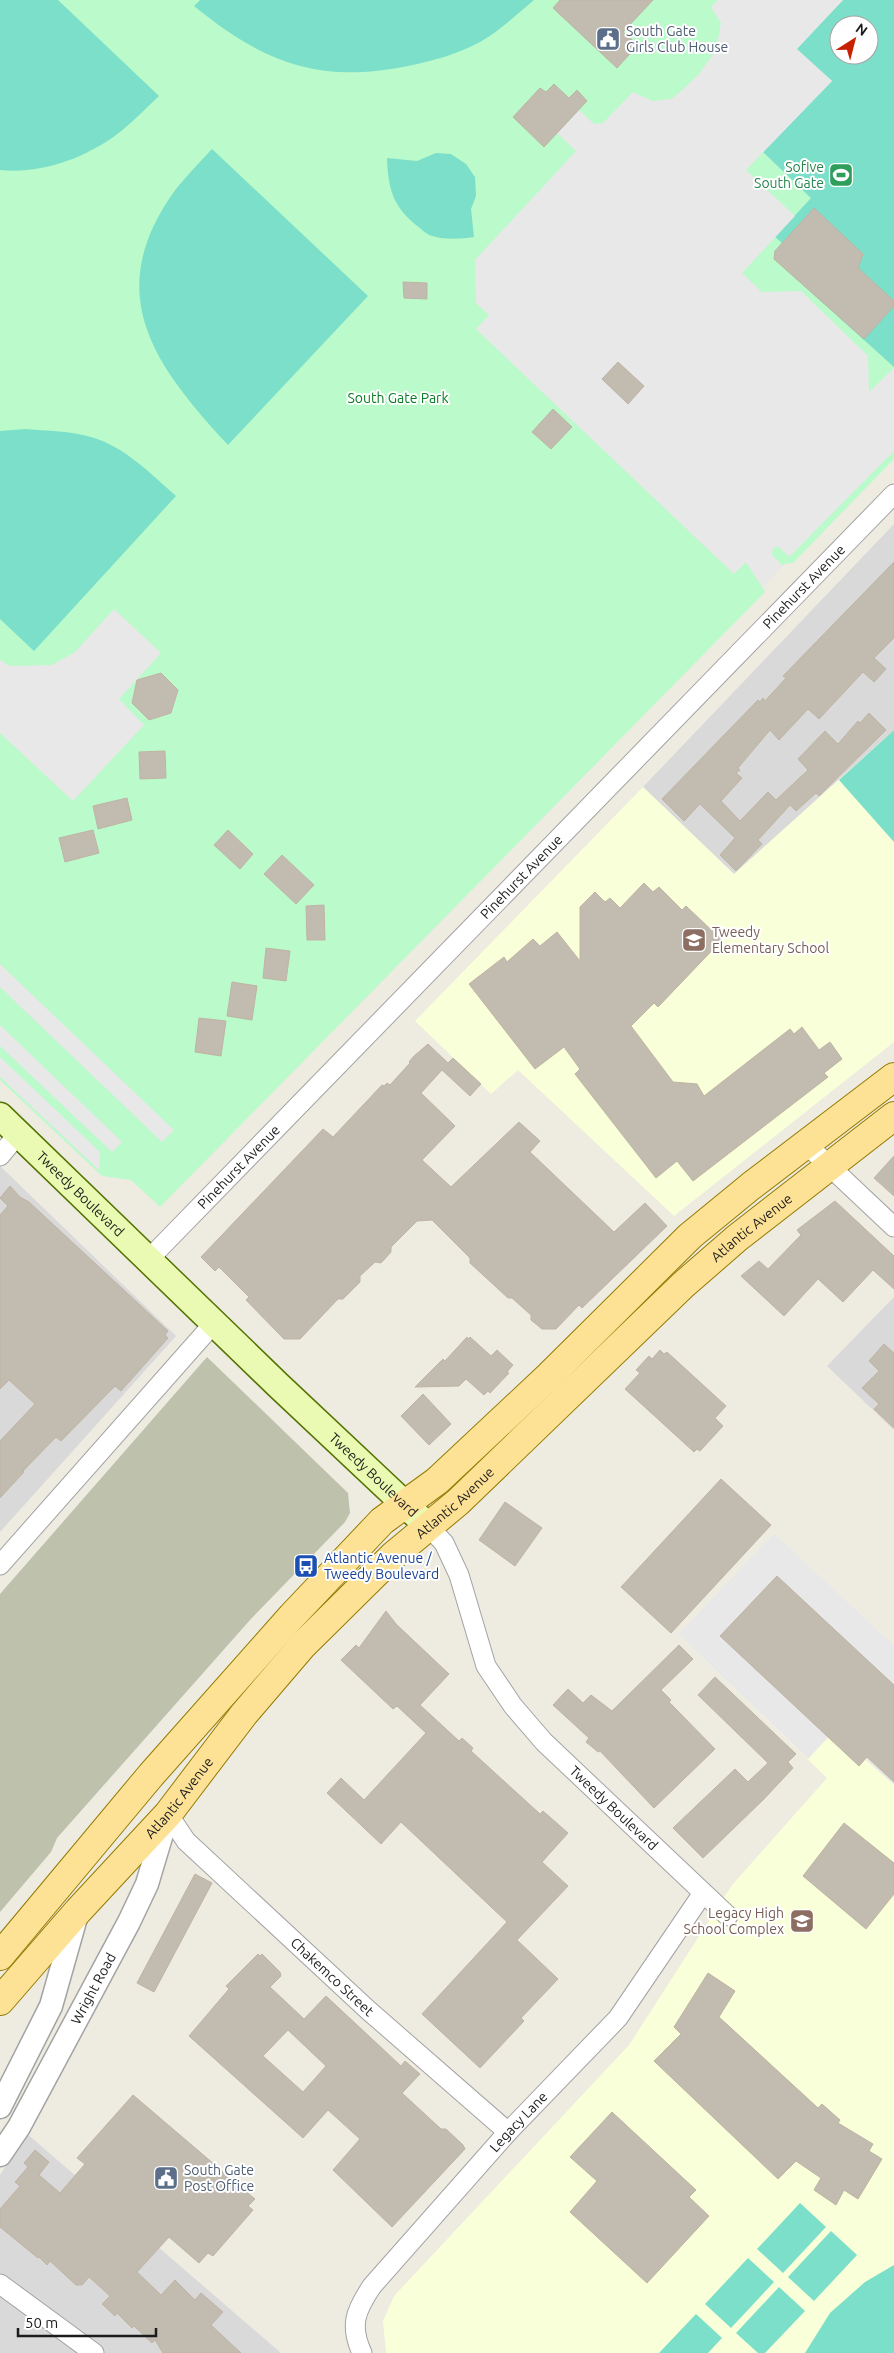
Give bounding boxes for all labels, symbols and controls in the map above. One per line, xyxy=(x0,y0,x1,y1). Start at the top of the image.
north arrow xyxy=(829,15,879,65)
text: N xyxy=(853,20,871,39)
place label: South Gate Girls Club House xyxy=(626,23,728,55)
public building icon: South Gate Girls Club House xyxy=(595,26,621,52)
place label: Sofive South Gate xyxy=(754,159,824,191)
sports icon: Sofive South Gate xyxy=(828,162,854,188)
park label: South Gate Park xyxy=(348,390,448,406)
street label: Pinehurst Avenue xyxy=(759,541,848,632)
street label: Pinehurst Avenue xyxy=(477,831,566,922)
place label: Tweedy Elementary School xyxy=(712,924,830,956)
school or university icon: Tweedy Elementary School xyxy=(681,927,707,953)
street label: Pinehurst Avenue xyxy=(194,1122,283,1212)
street label: Tweedy Boulevard xyxy=(33,1148,127,1240)
street label: Atlantic Avenue xyxy=(708,1190,795,1265)
street label: Tweedy Boulevard xyxy=(326,1430,421,1520)
street label: Atlantic Avenue xyxy=(412,1464,497,1542)
place label: Atlantic Avenue / Tweedy Boulevard xyxy=(324,1550,439,1582)
bus stop icon: Atlantic Avenue / Tweedy Boulevard xyxy=(293,1553,319,1579)
street label: Atlantic Avenue xyxy=(142,1754,216,1842)
street label: Tweedy Boulevard xyxy=(566,1763,661,1853)
place label: Legacy High School Complex xyxy=(683,1905,784,1937)
school or university icon: Legacy High School Complex xyxy=(789,1908,815,1934)
street label: Chakemco Street xyxy=(287,1934,377,2020)
street label: Wright Road xyxy=(68,1950,119,2027)
street label: Legacy Lane xyxy=(486,2088,551,2155)
place label: South Gate Post Office xyxy=(184,2162,254,2194)
public building icon: South Gate Post Office xyxy=(153,2165,179,2191)
scale bar xyxy=(18,2306,155,2338)
text: 50 m xyxy=(25,2314,58,2331)

